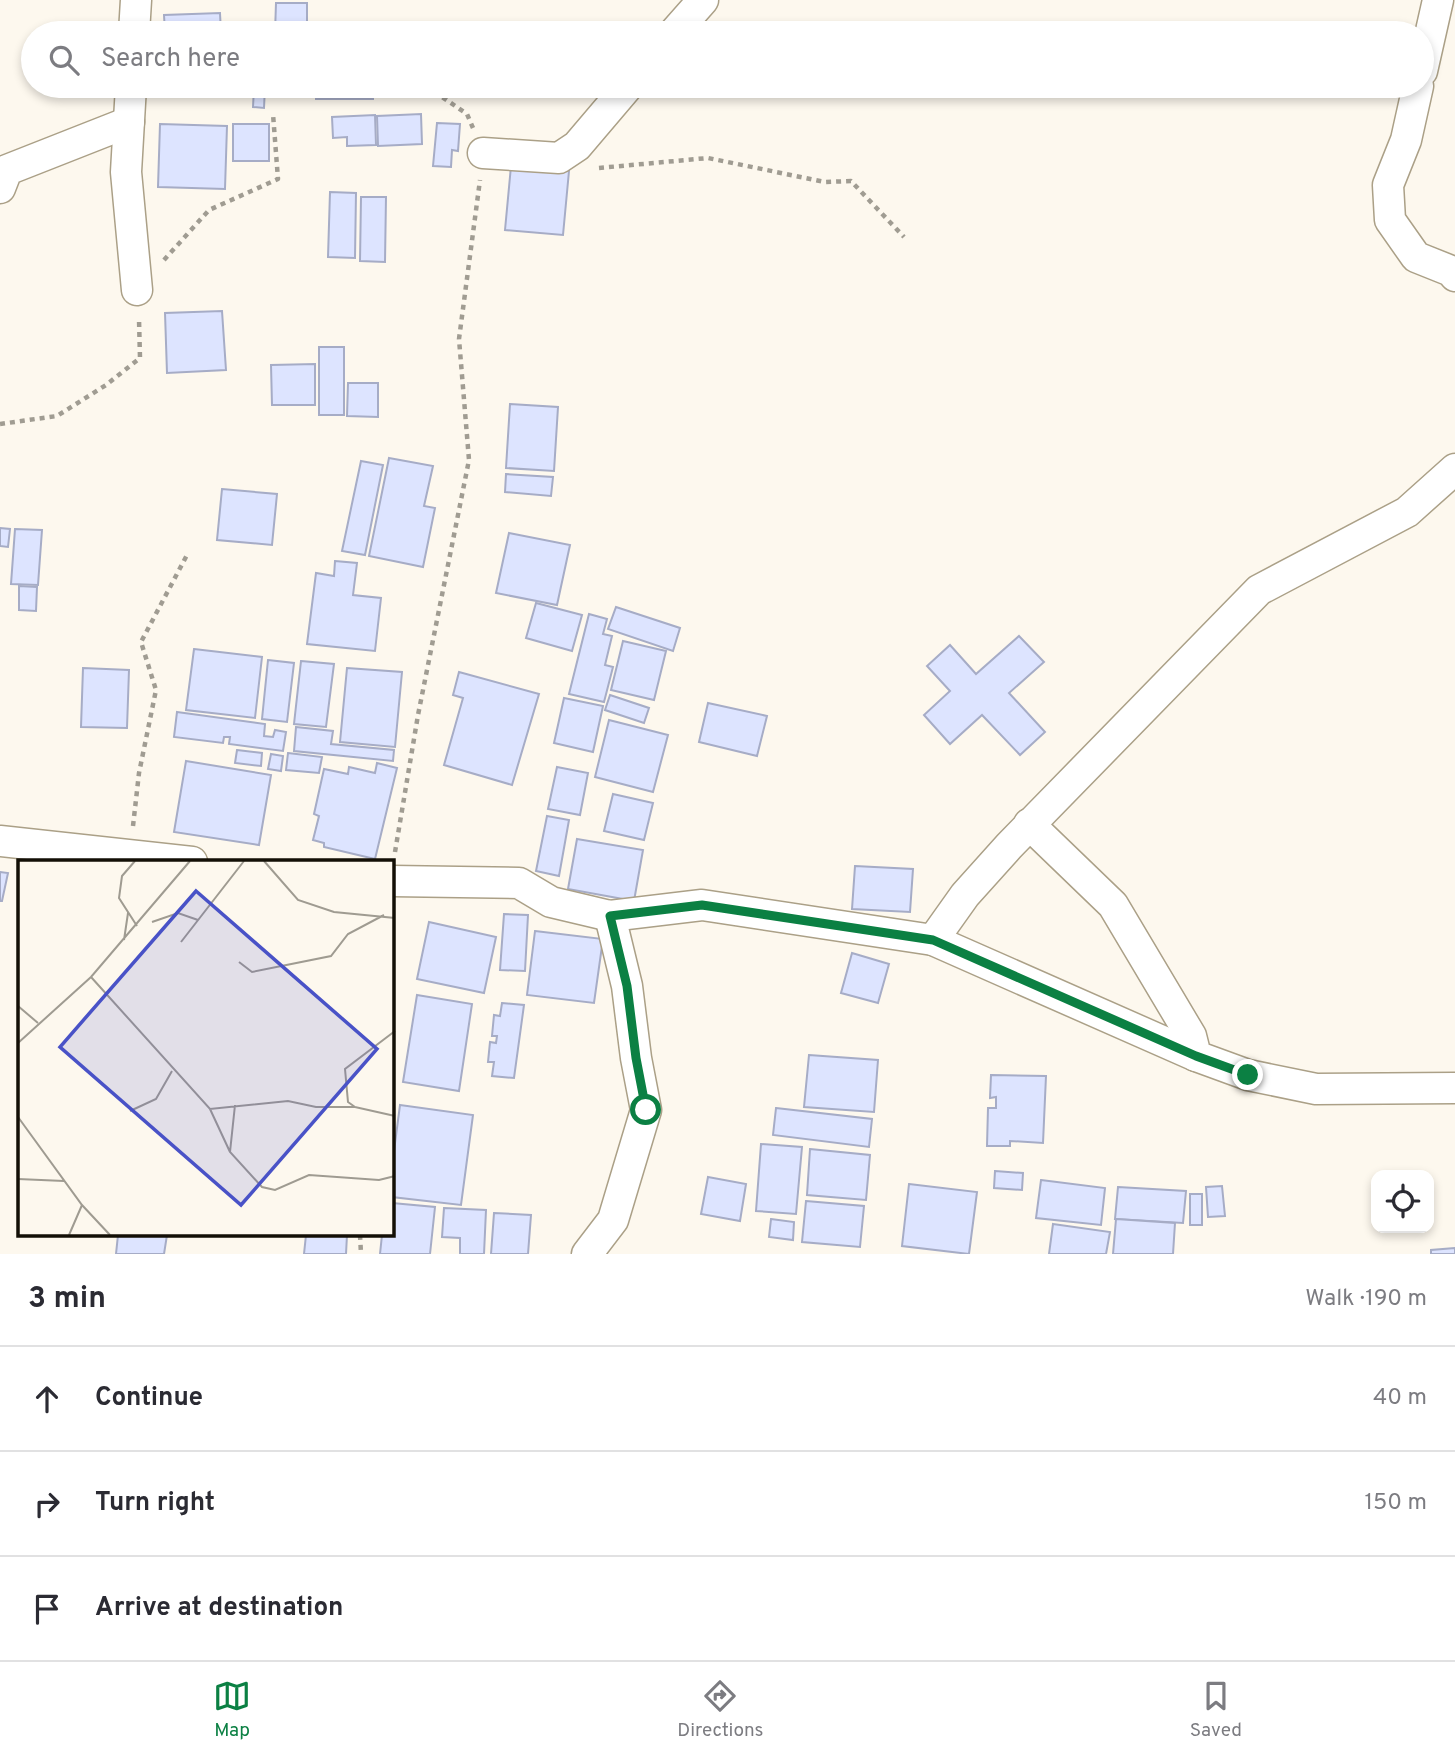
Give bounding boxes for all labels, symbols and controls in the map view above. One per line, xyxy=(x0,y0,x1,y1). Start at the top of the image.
search box xyxy=(21,21,1434,98)
icon: search xyxy=(45,41,83,79)
text: Search here xyxy=(101,43,240,76)
inset map xyxy=(18,860,394,1236)
route end xyxy=(1232,1059,1263,1090)
route start xyxy=(630,1094,661,1125)
map controls xyxy=(1371,1170,1434,1233)
button: locate xyxy=(1371,1170,1434,1233)
text: 3 min xyxy=(28,1281,106,1318)
text: Walk · 190 m xyxy=(1305,1285,1427,1314)
icon: ahead xyxy=(28,1380,66,1418)
text: Continue xyxy=(95,1382,203,1415)
text: 40 m xyxy=(1373,1384,1427,1413)
icon: right xyxy=(28,1485,66,1523)
text: Turn right xyxy=(95,1487,215,1520)
text: 150 m xyxy=(1365,1489,1427,1518)
icon: arrive xyxy=(28,1590,66,1628)
text: Arrive at destination xyxy=(95,1592,343,1625)
tab: Map xyxy=(213,1677,251,1743)
tab: Directions xyxy=(677,1677,764,1743)
tab: Saved xyxy=(1190,1677,1242,1743)

